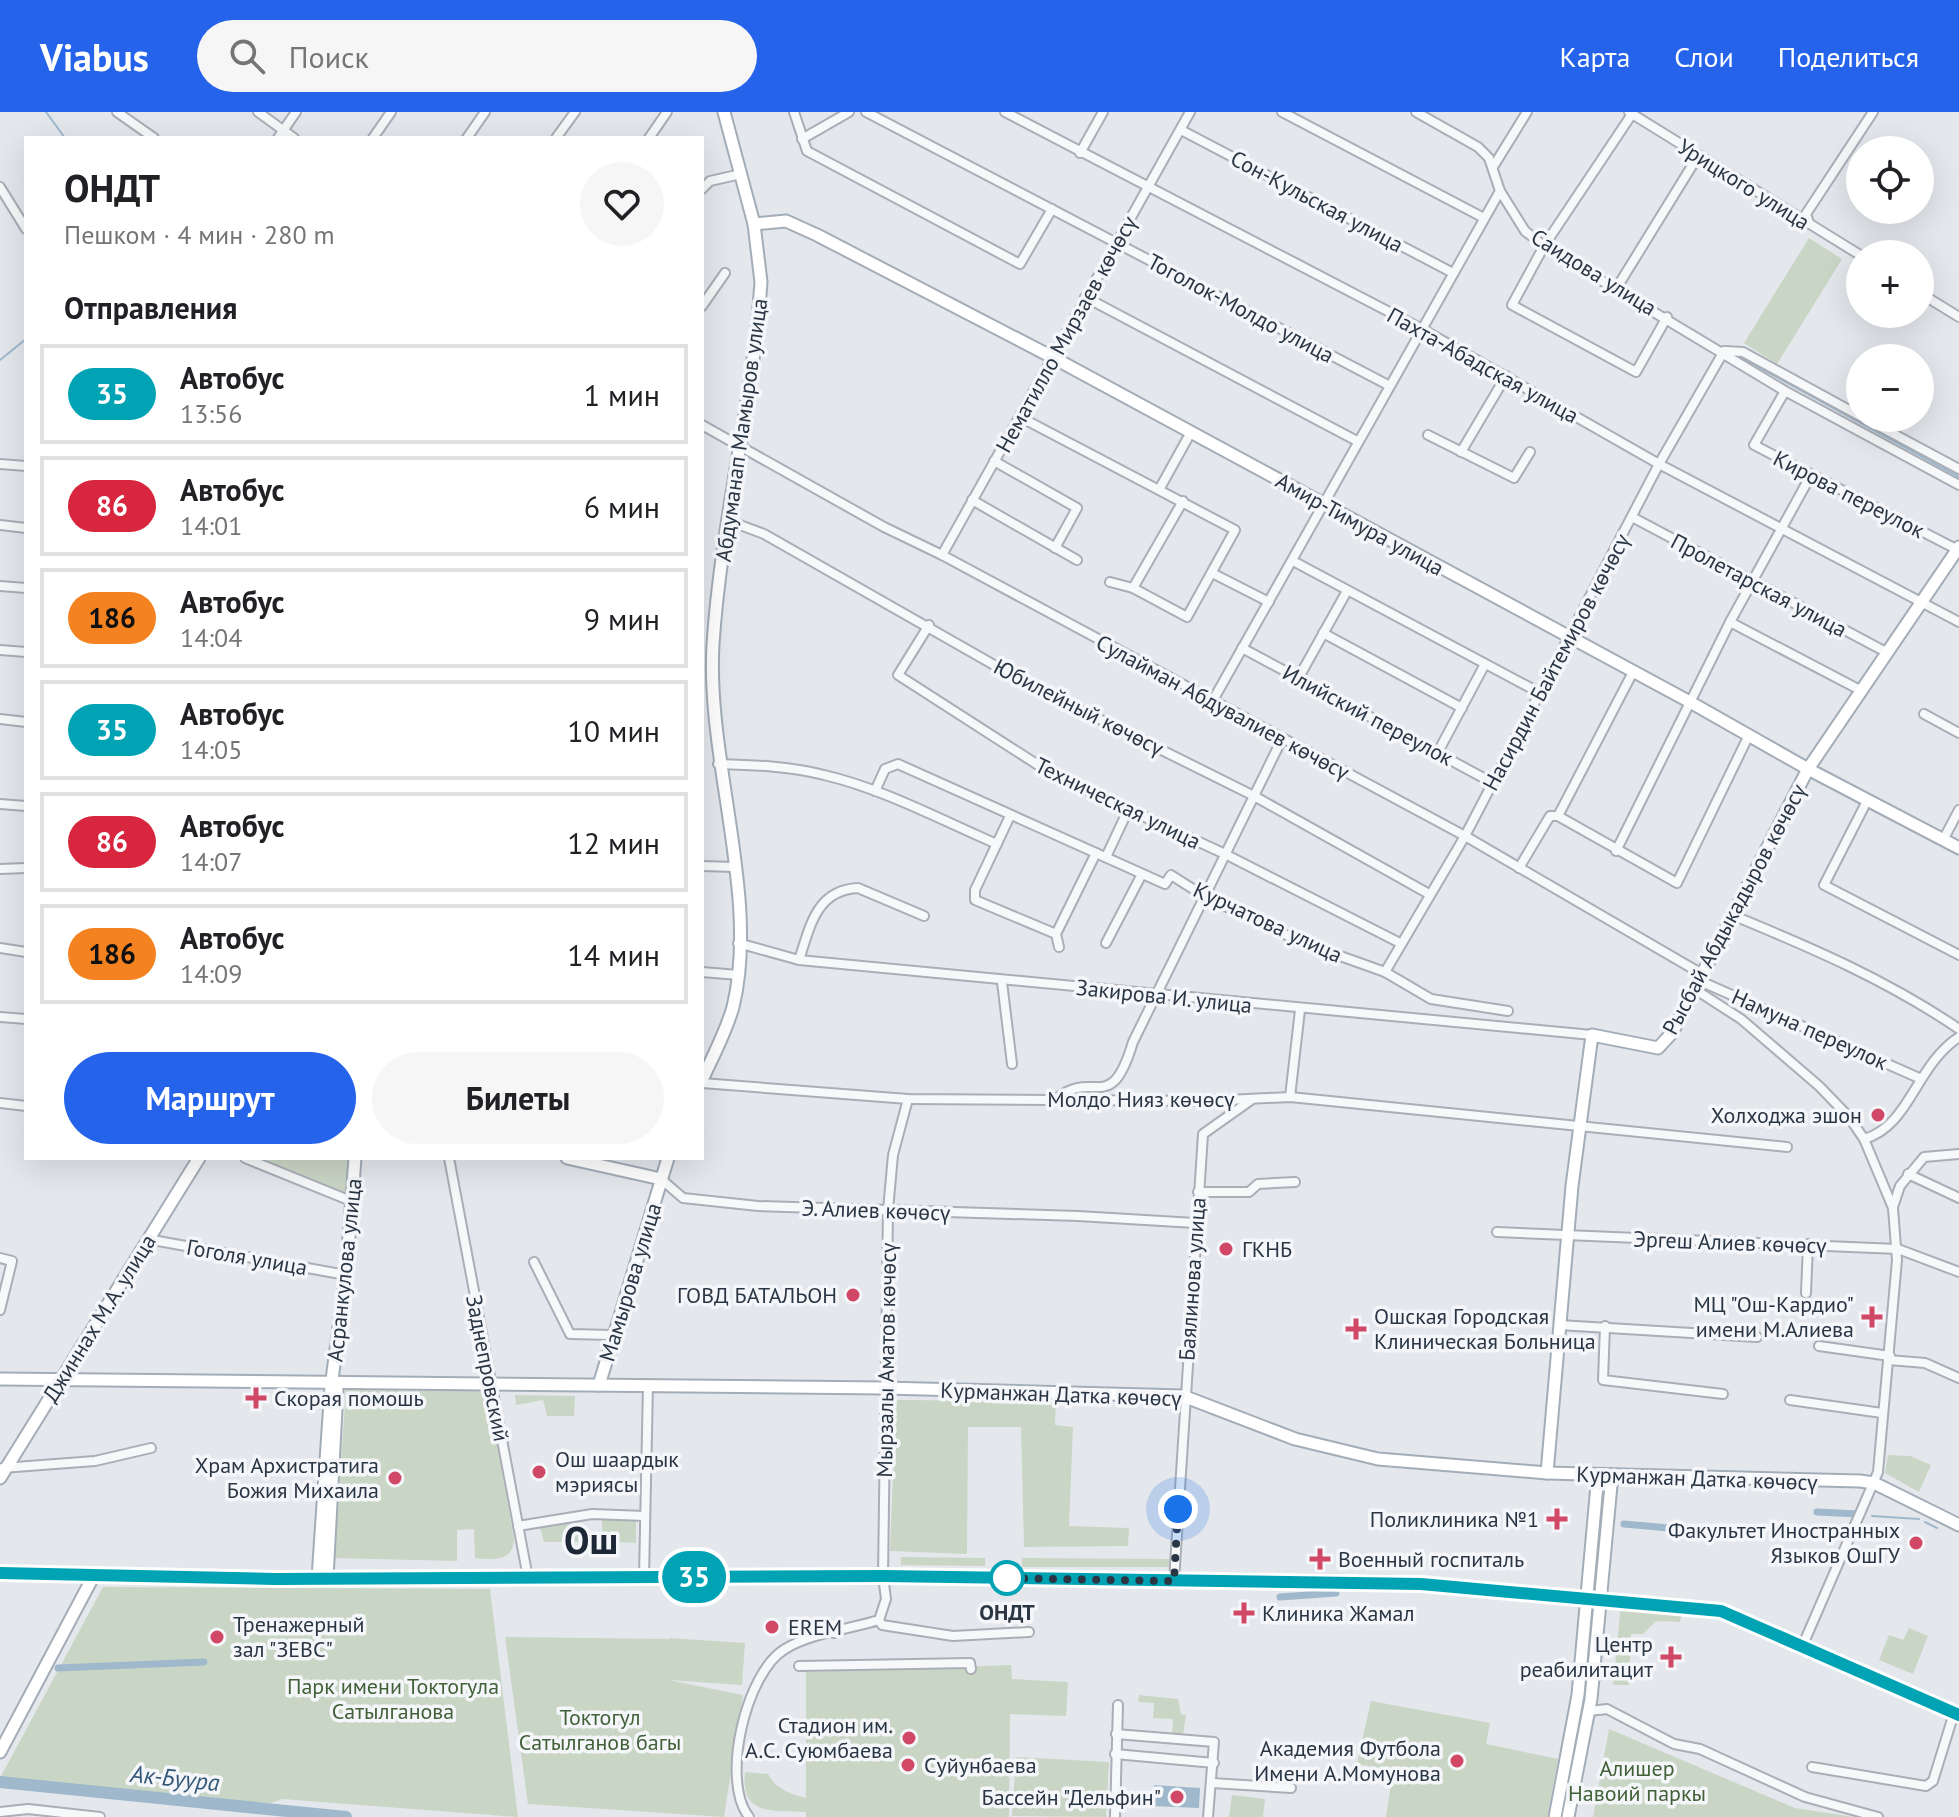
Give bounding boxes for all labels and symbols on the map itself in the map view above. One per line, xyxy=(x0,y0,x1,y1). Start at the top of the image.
street label: Урицкого улица xyxy=(1673,132,1815,236)
street label: Сон-Кульская улица xyxy=(1226,144,1408,258)
street label: Нематилло Мирзаев көчөсү xyxy=(989,210,1143,457)
street label: Саидова улица xyxy=(1526,222,1662,322)
street label: Тоголок-Молдо улица xyxy=(1143,247,1339,369)
street label: Абдуманап Мамыров улица xyxy=(709,296,773,564)
street label: Пахта-Абадская улица xyxy=(1382,301,1584,429)
street label: Кирова переулок xyxy=(1769,444,1930,544)
street label: Амир-Тимура улица xyxy=(1271,466,1449,582)
street label: Пролетарская улица xyxy=(1666,527,1852,643)
street label: Насирдин Байтемиров көчөсү xyxy=(1476,528,1636,795)
street label: Сулайман Абдувалиев көчөсү xyxy=(1091,628,1355,786)
street label: Юбилейный көчөсү xyxy=(989,652,1169,762)
street label: Илийский переулок xyxy=(1278,658,1459,772)
street label: Техническая улица xyxy=(1031,751,1205,855)
street label: Рысбай Абдыкадыров көчөсү xyxy=(1656,778,1812,1039)
street label: Курчатова улица xyxy=(1189,875,1347,969)
street label: Закирова И. улица xyxy=(1075,973,1253,1019)
street label: Намуна переулок xyxy=(1728,982,1893,1076)
street label: Молдо Нияз көчөсү xyxy=(1047,1085,1235,1113)
place label: Холходжа эшон xyxy=(1711,1101,1862,1129)
marker: Холходжа эшон xyxy=(1869,1106,1887,1124)
street label: Асранкулова улица xyxy=(320,1177,368,1363)
street label: Э. Алиев көчөсү xyxy=(801,1193,951,1227)
street label: Баялинова улица xyxy=(1172,1196,1212,1362)
street label: Мамырова улица xyxy=(593,1199,667,1365)
street label: Эргеш Алиев көчөсү xyxy=(1633,1225,1828,1259)
street label: Джиннах М.А. улица xyxy=(36,1229,162,1407)
street label: Гоголя улица xyxy=(185,1233,309,1281)
place label: ГКНБ xyxy=(1242,1235,1292,1263)
marker: ГКНБ xyxy=(1217,1240,1235,1258)
street label: Мырзалы Аматов көчөсү xyxy=(870,1242,902,1478)
place label: ГОВД БАТАЛЬОН xyxy=(677,1281,837,1309)
marker: ГОВД БАТАЛЬОН xyxy=(844,1286,862,1304)
place label: МЦ "Ош-Кардио" имени М.Алиева xyxy=(1693,1290,1854,1343)
street label: Заднепровский xyxy=(460,1292,516,1444)
place label: Ошская Городская Клиническая Больница xyxy=(1374,1302,1596,1355)
marker: МЦ "Ош-Кардио" имени М.Алиева xyxy=(1861,1306,1883,1328)
marker: Ошская Городская Клиническая Больница xyxy=(1345,1318,1367,1340)
street label: Курманжан Датка көчөсү xyxy=(940,1376,1183,1412)
place label: Скорая помошь xyxy=(274,1384,424,1412)
marker: Скорая помошь xyxy=(245,1387,267,1409)
place label: Ош шаардык мэриясы xyxy=(555,1445,679,1498)
place label: Храм Архистратига Божия Михаила xyxy=(195,1451,379,1504)
street label: Курманжан Датка көчөсү xyxy=(1576,1460,1819,1496)
marker: Ош шаардык мэриясы xyxy=(530,1463,548,1481)
marker: Храм Архистратига Божия Михаила xyxy=(386,1469,404,1487)
your location xyxy=(1158,1489,1198,1529)
place label: Поликлиника №1 xyxy=(1370,1505,1539,1533)
marker: Поликлиника №1 xyxy=(1546,1508,1568,1530)
district label: Ош xyxy=(564,1515,618,1564)
place label: Факультет Иностранных Языков ОшГУ xyxy=(1668,1516,1901,1569)
marker: Факультет Иностранных Языков ОшГУ xyxy=(1907,1534,1925,1552)
place label: Военный госпиталь xyxy=(1338,1545,1524,1573)
marker: Военный госпиталь xyxy=(1309,1548,1331,1570)
line badge: 35 xyxy=(658,1551,730,1603)
marker: ОНДТ xyxy=(990,1561,1024,1595)
place label: ОНДТ xyxy=(979,1598,1035,1626)
place label: Клиника Жамал xyxy=(1262,1599,1415,1627)
marker: Клиника Жамал xyxy=(1233,1602,1255,1624)
place label: Тренажерный зал "ЗЕВС" xyxy=(233,1610,365,1663)
place label: EREM xyxy=(788,1613,842,1641)
marker: EREM xyxy=(763,1618,781,1636)
marker: Тренажерный зал "ЗЕВС" xyxy=(208,1628,226,1646)
place label: Центр реабилитацит xyxy=(1520,1630,1653,1683)
marker: Центр реабилитацит xyxy=(1660,1646,1682,1668)
park label: Парк имени Токтогула Сатылганова xyxy=(287,1672,499,1725)
park label: Токтогул Сатылганов багы xyxy=(519,1703,681,1756)
place label: Стадион им. А.С. Суюмбаева xyxy=(745,1711,893,1764)
marker: Стадион им. А.С. Суюмбаева xyxy=(900,1729,918,1747)
place label: Академия Футбола Имени А.Момунова xyxy=(1254,1734,1441,1787)
place label: Суйунбаева xyxy=(924,1751,1037,1779)
marker: Академия Футбола Имени А.Момунова xyxy=(1448,1752,1466,1770)
park label: Алишер Навоий паркы xyxy=(1568,1754,1706,1807)
marker: Суйунбаева xyxy=(899,1756,917,1774)
water label: Ак-Буура xyxy=(128,1758,221,1798)
place label: Бассейн "Дельфин" xyxy=(982,1783,1161,1811)
marker: Бассейн "Дельфин" xyxy=(1168,1788,1186,1806)

